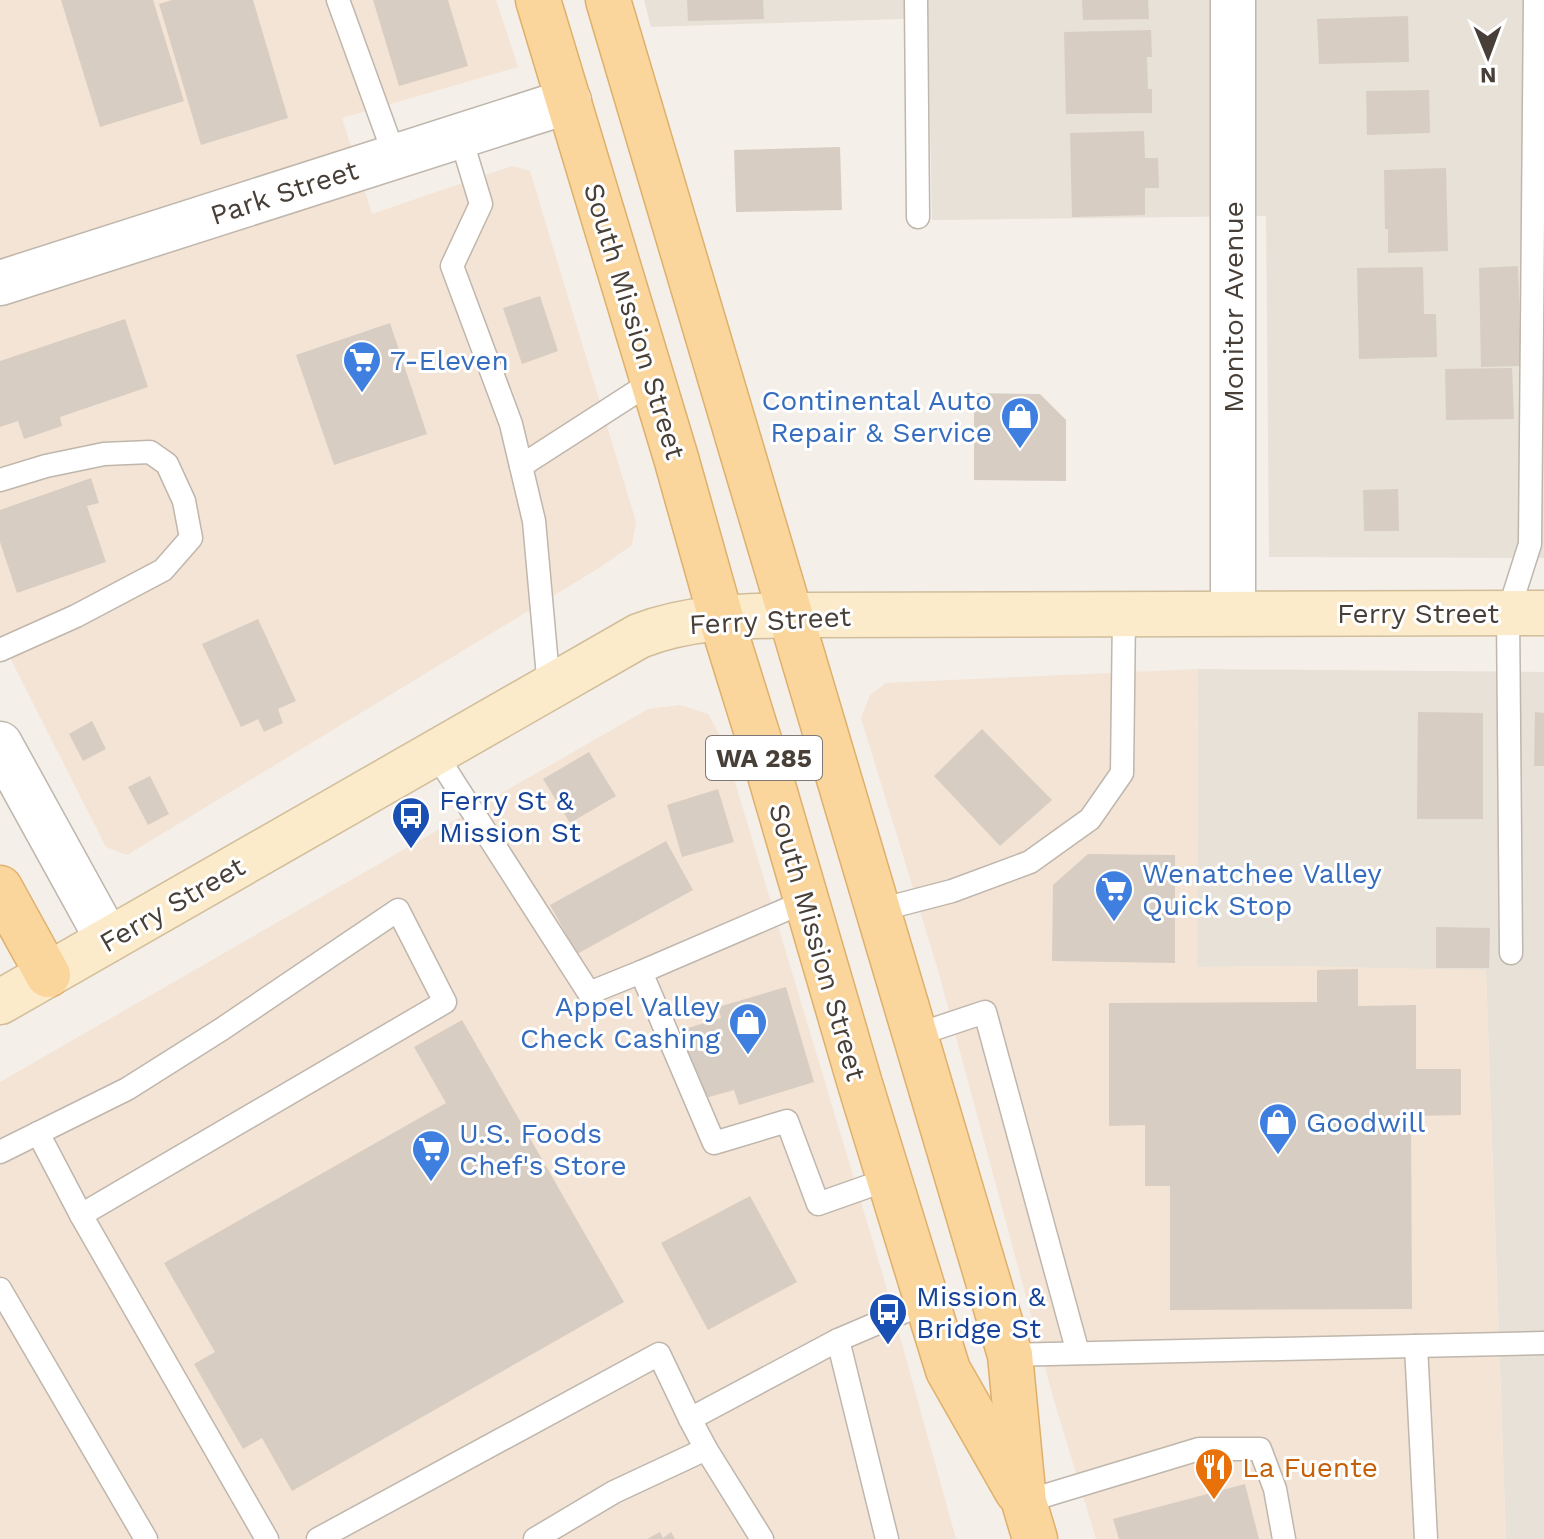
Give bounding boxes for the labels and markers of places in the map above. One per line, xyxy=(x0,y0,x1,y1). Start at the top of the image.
supermarket icon: 7-Eleven xyxy=(341,339,383,394)
place label: 7-Eleven xyxy=(390,344,509,377)
place label: Continental Auto Repair & Service xyxy=(761,384,992,449)
shop icon: Continental Auto Repair & Service xyxy=(999,395,1041,450)
place label: Ferry St & Mission St xyxy=(439,784,581,849)
bus stop icon: Ferry St & Mission St xyxy=(390,795,432,850)
place label: Wenatchee Valley Quick Stop xyxy=(1142,857,1382,922)
supermarket icon: Wenatchee Valley Quick Stop xyxy=(1093,868,1135,923)
place label: Appel Valley Check Cashing xyxy=(520,990,721,1055)
shop icon: Appel Valley Check Cashing xyxy=(727,1001,769,1056)
shop icon: Goodwill xyxy=(1257,1101,1299,1156)
place label: Goodwill xyxy=(1306,1106,1426,1139)
place label: U.S. Foods Chef's Store xyxy=(459,1117,627,1182)
supermarket icon: U.S. Foods Chef's Store xyxy=(410,1128,452,1183)
place label: Mission & Bridge St xyxy=(916,1280,1046,1345)
bus stop icon: Mission & Bridge St xyxy=(867,1291,909,1346)
restaurant icon: La Fuente xyxy=(1193,1446,1235,1501)
place label: La Fuente xyxy=(1242,1451,1378,1484)

